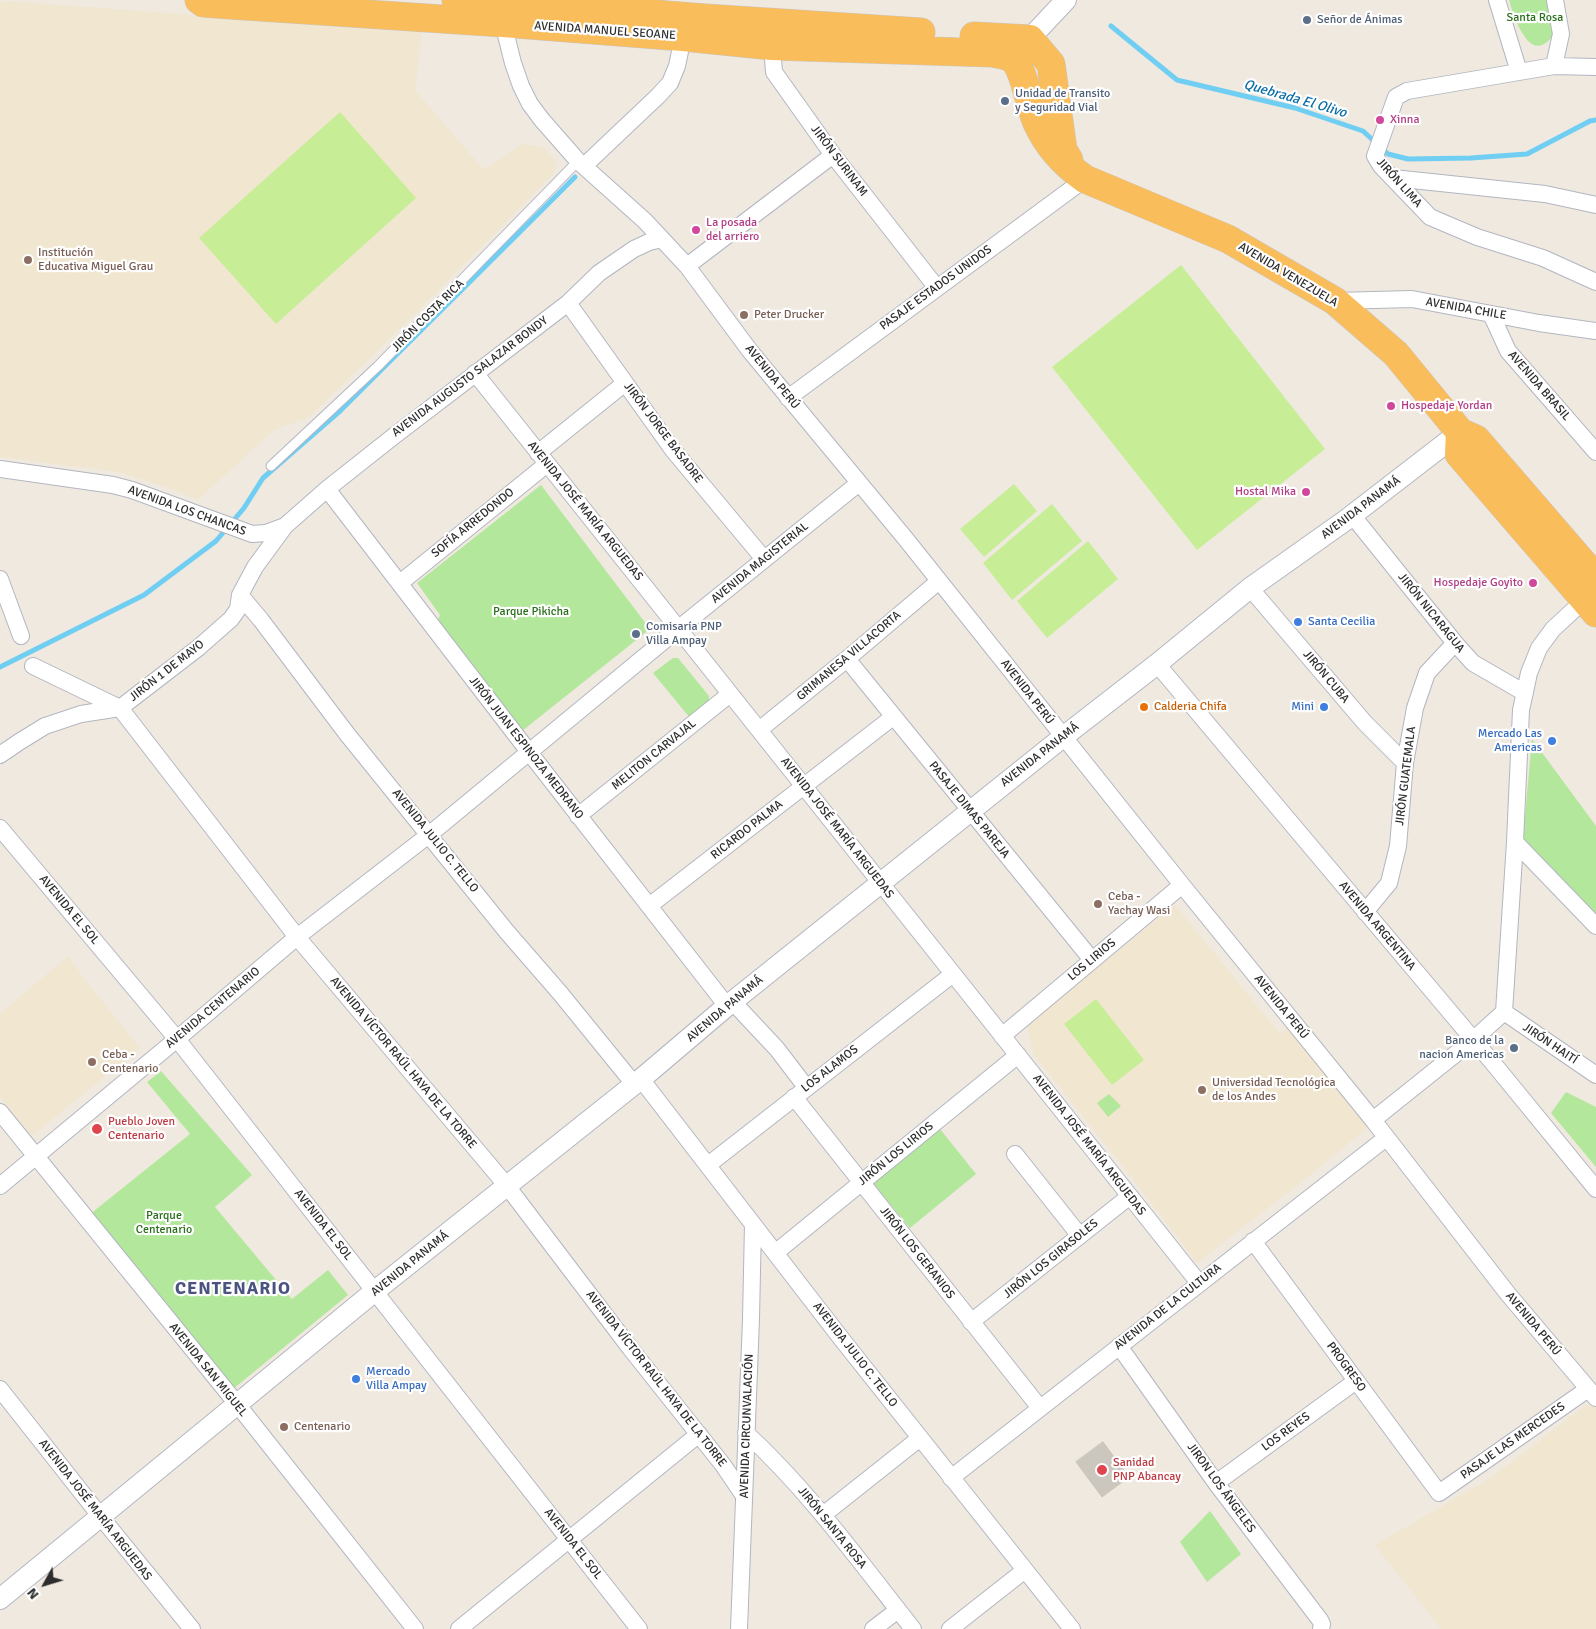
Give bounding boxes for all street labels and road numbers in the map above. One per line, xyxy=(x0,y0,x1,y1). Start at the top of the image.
street label: AVENIDA MANUEL SEOANE xyxy=(534,19,676,43)
street label: JIRÓN SURINAM xyxy=(808,123,870,199)
street label: JIRÓN LIMA xyxy=(1373,155,1425,211)
street label: AVENIDA VENEZUELA xyxy=(1236,240,1340,310)
street label: PASAJE ESTADOS UNIDOS xyxy=(877,242,995,334)
street label: JIRÓN COSTA RICA xyxy=(389,277,467,355)
street label: AVENIDA CHILE xyxy=(1425,295,1507,323)
street label: AVENIDA AUGUSTO SALAZAR BONDY xyxy=(389,314,551,440)
street label: AVENIDA PERÚ xyxy=(742,342,802,412)
street label: AVENIDA BRASIL xyxy=(1505,348,1573,424)
street label: JIRÓN JORGE BASADRE xyxy=(620,380,706,486)
street label: AVENIDA JOSÉ MARÍA ARGUEDAS xyxy=(524,438,646,584)
street label: AVENIDA PANAMÁ xyxy=(1318,473,1404,543)
street label: AVENIDA LOS CHANCAS xyxy=(126,483,248,539)
street label: SOFÍA ARREDONDO xyxy=(429,485,517,561)
street label: AVENIDA MAGISTERIAL xyxy=(708,519,812,607)
street label: JIRÓN NICARAGUA xyxy=(1395,570,1467,656)
street label: GRIMANESA VILLACORTA xyxy=(794,608,904,704)
street label: JIRÓN 1 DE MAYO xyxy=(127,637,207,705)
street label: JIRÓN CUBA xyxy=(1300,648,1352,706)
street label: AVENIDA PERÚ xyxy=(997,657,1057,727)
street label: JIRÓN JUAN ESPINOZA MEDRANO xyxy=(466,674,586,822)
street label: MELITON CARVAJAL xyxy=(609,717,699,793)
street label: AVENIDA PANAMÁ xyxy=(998,720,1082,790)
street label: JIRÓN GUATEMALA xyxy=(1393,726,1419,826)
street label: AVENIDA JOSÉ MARÍA ARGUEDAS xyxy=(777,755,897,901)
street label: PASAJE DIMAS PAREJA xyxy=(926,759,1012,861)
street label: AVENIDA JULIO C. TELLO xyxy=(389,786,481,896)
street label: RICARDO PALMA xyxy=(708,797,786,863)
street label: AVENIDA EL SOL xyxy=(36,872,102,948)
street label: AVENIDA ARGENTINA xyxy=(1336,879,1418,973)
street label: LOS LIRIOS xyxy=(1065,936,1119,984)
street label: AVENIDA CENTENARIO xyxy=(163,964,263,1052)
street label: AVENIDA PERÚ xyxy=(1251,972,1311,1042)
street label: AVENIDA PANAMÁ xyxy=(684,973,766,1045)
street label: AVENIDA VÍCTOR RAÚL HAYA DE LA TORRE xyxy=(327,974,479,1152)
street label: JIRÓN HAITÍ xyxy=(1520,1020,1580,1068)
street label: LOS ALAMOS xyxy=(799,1042,861,1096)
street label: AVENIDA JOSÉ MARÍA ARGUEDAS xyxy=(1029,1072,1149,1218)
street label: JIRÓN LOS LIRIOS xyxy=(855,1119,937,1189)
street label: AVENIDA EL SOL xyxy=(291,1187,355,1263)
street label: JIRÓN LOS GERANIOS xyxy=(877,1204,957,1302)
street label: JIRÓN LOS GIRASOLES xyxy=(1001,1216,1101,1302)
street label: AVENIDA PANAMÁ xyxy=(368,1228,452,1300)
street label: AVENIDA DE LA CULTURA xyxy=(1112,1261,1224,1353)
street label: AVENIDA VÍCTOR RAÚL HAYA DE LA TORRE xyxy=(583,1288,729,1470)
street label: AVENIDA PERÚ xyxy=(1502,1289,1564,1359)
street label: AVENIDA JULIO C. TELLO xyxy=(810,1300,900,1410)
street label: AVENIDA SAN MIGUEL xyxy=(166,1320,250,1420)
street label: PROGRESO xyxy=(1323,1339,1369,1395)
street label: AVENIDA CIRCUNVALACIÓN xyxy=(737,1353,757,1499)
street label: PASAJE LAS MERCEDES xyxy=(1458,1400,1568,1482)
street label: LOS REYES xyxy=(1259,1410,1313,1454)
street label: AVENIDA JOSÉ MARÍA ARGUEDAS xyxy=(35,1437,155,1583)
street label: JIRON LOS ÁNGELES xyxy=(1184,1440,1258,1536)
street label: JIRÓN SANTA ROSA xyxy=(795,1484,869,1572)
street label: AVENIDA EL SOL xyxy=(541,1506,605,1582)

